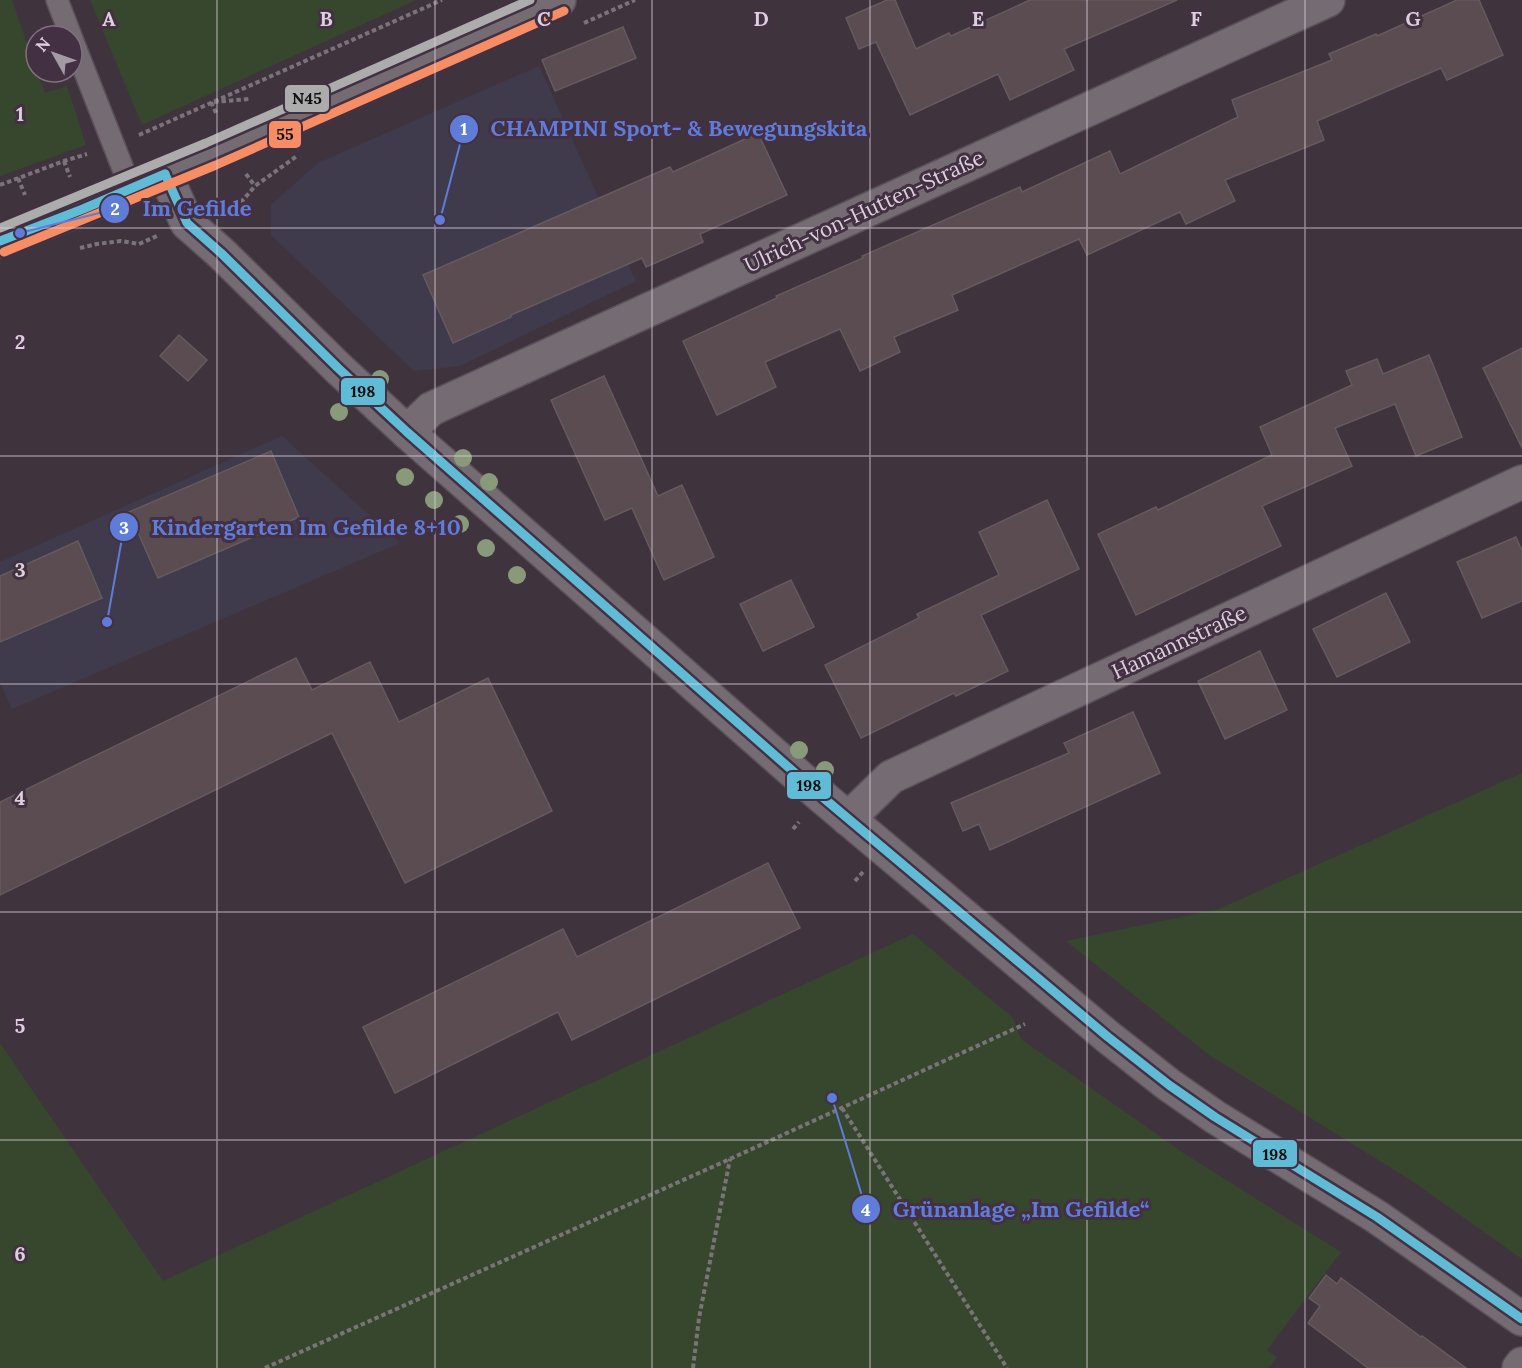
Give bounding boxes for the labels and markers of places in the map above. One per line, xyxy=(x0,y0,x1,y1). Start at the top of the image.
callout: CHAMPINI Sport- & Bewegungskita xyxy=(449,109,879,149)
callout: Im Gefilde xyxy=(100,189,263,229)
callout: Kindergarten Im Gefilde 8+10 xyxy=(109,507,473,547)
callout: Grünanlage „Im Gefilde“ xyxy=(851,1189,1161,1229)

